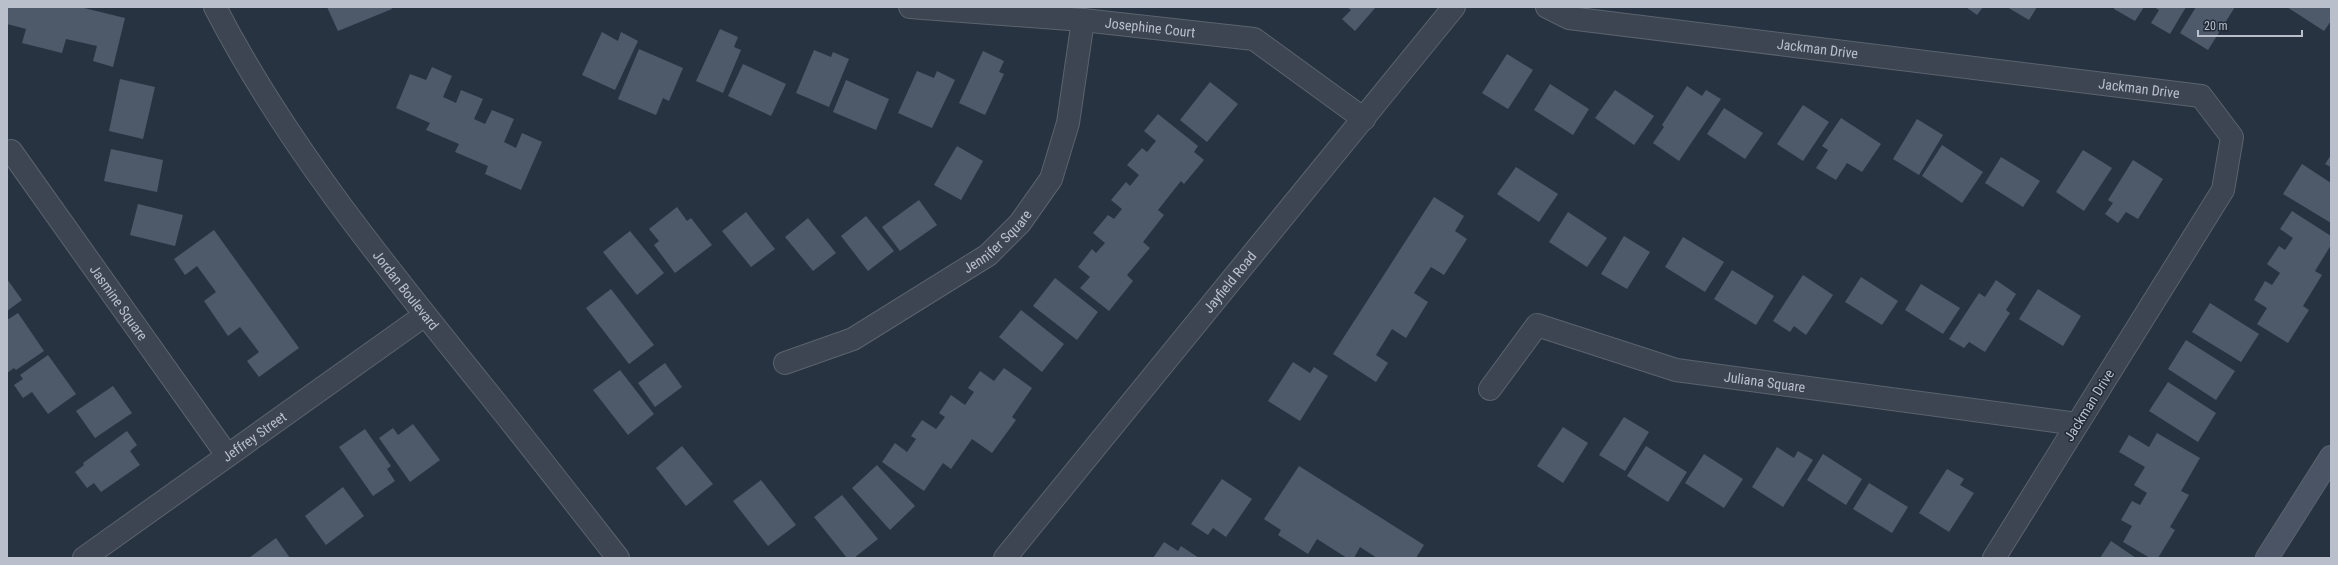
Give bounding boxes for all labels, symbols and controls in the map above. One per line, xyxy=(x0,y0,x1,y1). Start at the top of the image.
scale bar xyxy=(2198,12,2302,38)
street label: Josephine Court xyxy=(1104,14,1196,40)
text: 20 m xyxy=(2204,19,2228,33)
street label: Jackman Drive xyxy=(1776,36,1859,62)
street label: Jackman Drive xyxy=(2098,75,2181,101)
street label: Jennifer Square xyxy=(960,207,1035,276)
street label: Jordan Boulevard xyxy=(370,247,442,333)
street label: Jayfield Road xyxy=(1200,248,1260,316)
street label: Jasmine Square xyxy=(87,262,151,344)
street label: Jackman Drive xyxy=(2061,366,2118,444)
street label: Juliana Square xyxy=(1723,369,1807,395)
street label: Jeffrey Street xyxy=(219,409,289,465)

